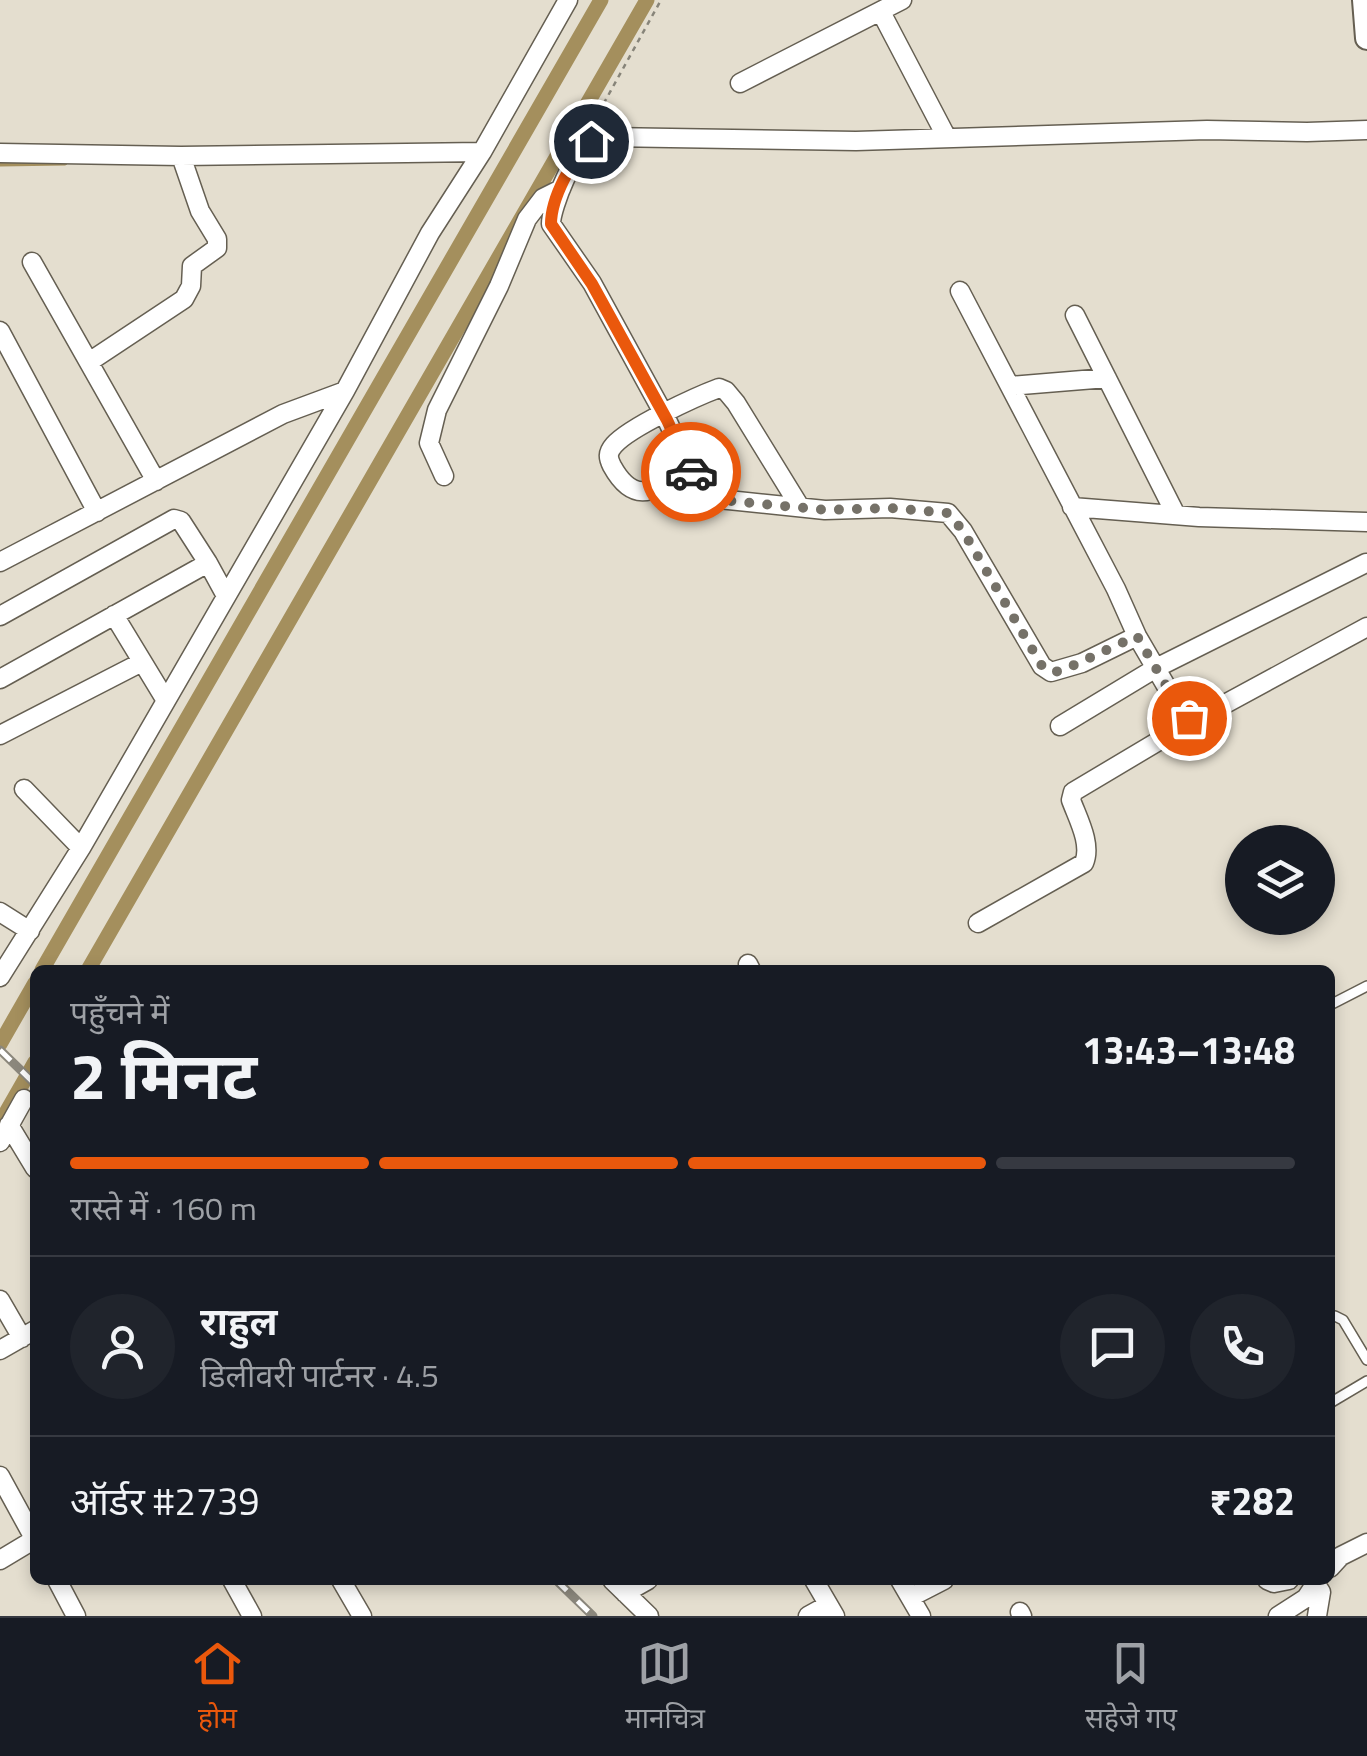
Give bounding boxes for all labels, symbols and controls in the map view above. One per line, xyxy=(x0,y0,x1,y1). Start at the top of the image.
pin xyxy=(549,99,634,184)
icon: home xyxy=(564,114,619,169)
courier xyxy=(641,422,741,522)
icon: car xyxy=(664,445,719,500)
pin xyxy=(1147,676,1232,761)
icon: bag xyxy=(1162,691,1217,746)
map controls xyxy=(1225,825,1335,935)
button: layers xyxy=(1225,825,1335,935)
text: पहुँचने में xyxy=(70,988,169,1036)
text: 13:43–13:48 xyxy=(1082,1021,1295,1079)
text: 2 मिनट xyxy=(70,1025,257,1124)
text: रास्ते में · 160 m xyxy=(70,1184,257,1232)
text: राहुल xyxy=(200,1292,277,1350)
button: person xyxy=(70,1294,175,1399)
button: chat xyxy=(1060,1294,1165,1399)
button: phone xyxy=(1190,1294,1295,1399)
text: डिलीवरी पार्टनर · 4.5 xyxy=(200,1351,439,1399)
text: ऑर्डर #2739 xyxy=(70,1472,260,1530)
text: ₹282 xyxy=(1209,1472,1295,1530)
tab: होम xyxy=(190,1636,245,1739)
tab: मानचित्र xyxy=(625,1636,705,1739)
tab: सहेजे गए xyxy=(1085,1636,1177,1739)

